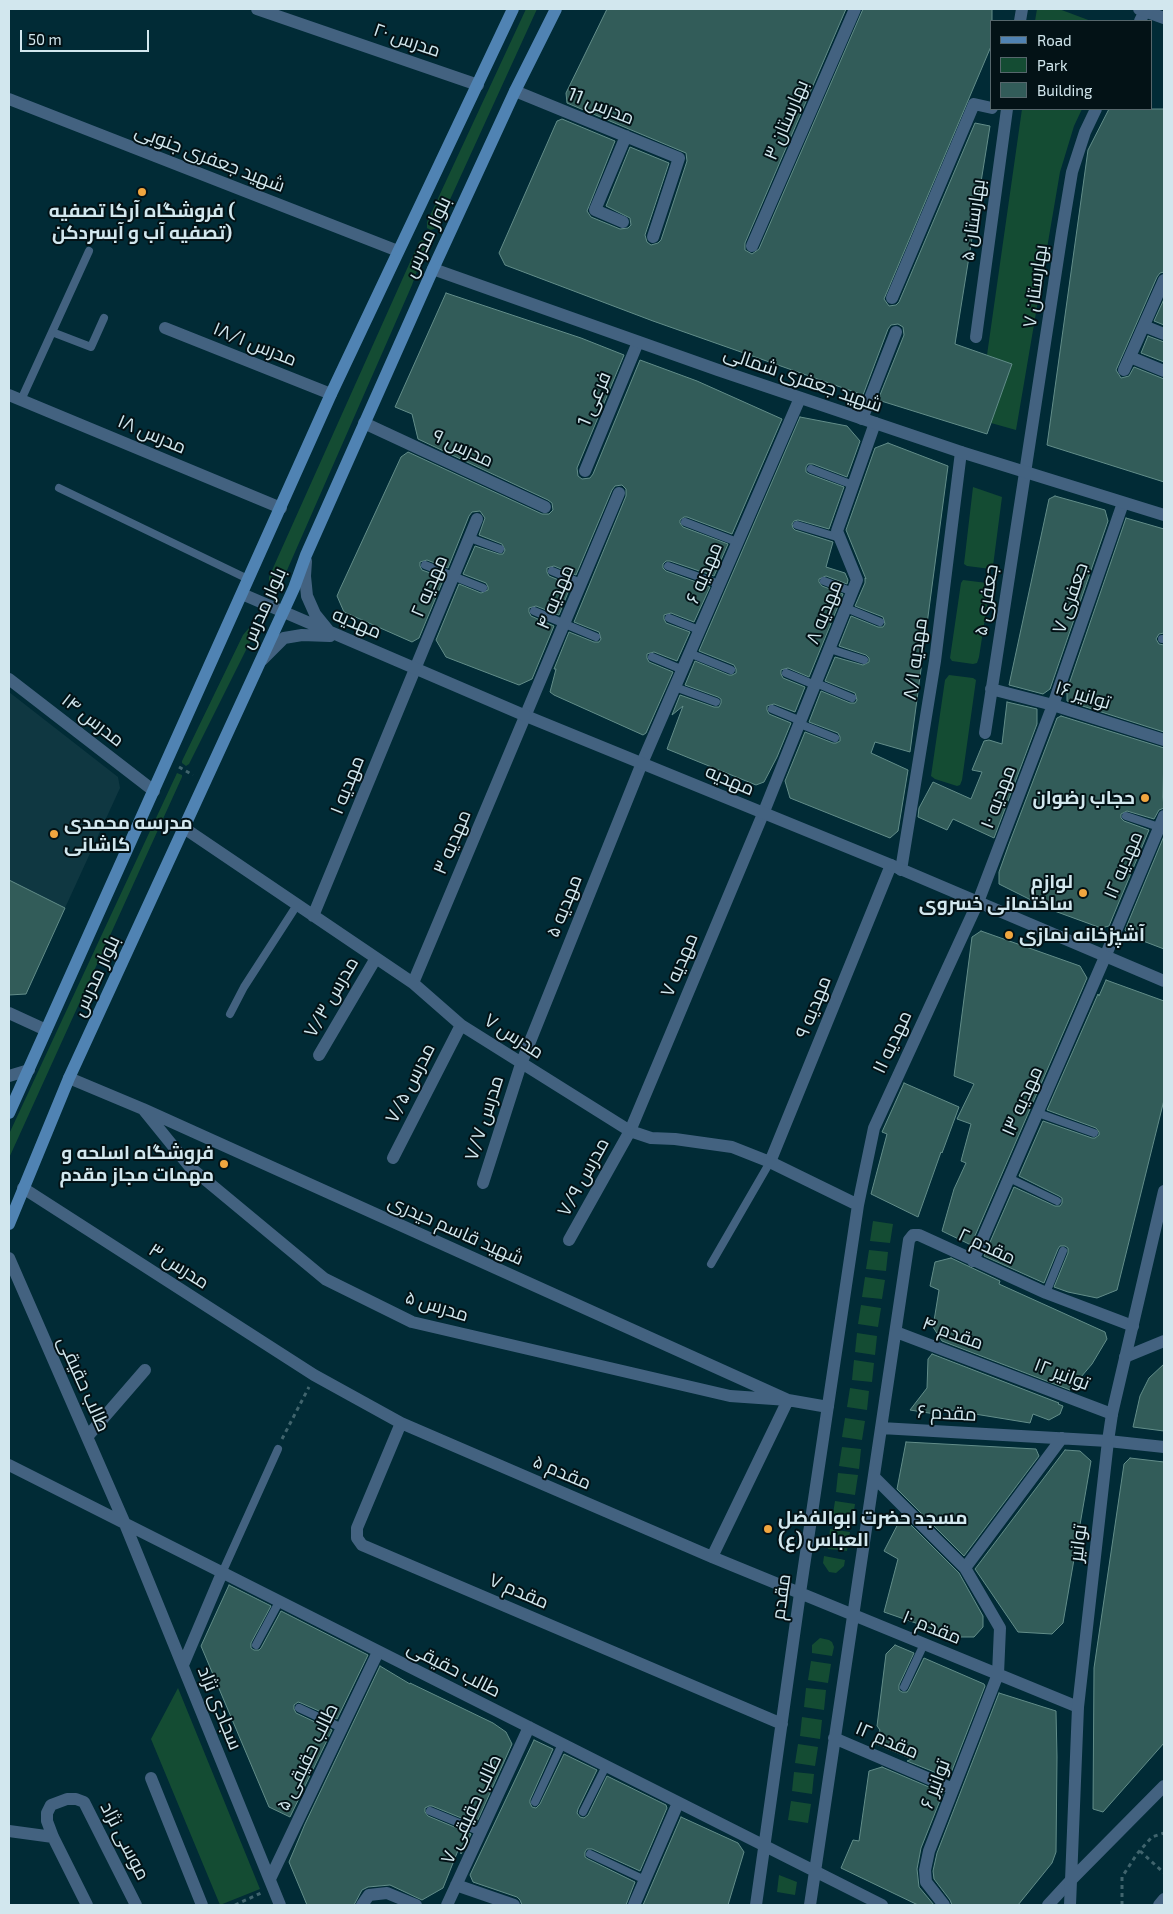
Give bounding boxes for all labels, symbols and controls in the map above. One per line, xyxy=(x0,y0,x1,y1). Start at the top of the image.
street label: مدرس ۲۰ xyxy=(370,18,444,62)
scale bar xyxy=(22,20,151,52)
legend xyxy=(990,20,1153,110)
text: 50 m xyxy=(28,30,62,48)
text: Road xyxy=(1037,31,1072,49)
text: Park xyxy=(1037,56,1068,74)
street label: بهارستان ۳ xyxy=(759,76,813,164)
text: Building xyxy=(1037,81,1092,99)
street label: مدرس 11 xyxy=(564,82,638,130)
street label: شهید جعفری جنوبی xyxy=(132,119,288,197)
street label: بهارستان ۵ xyxy=(956,178,990,262)
marker: فروشگاه آرکا تصفیه ( تصفیه آب و آبسردکن) xyxy=(136,186,148,198)
street label: بلوار مدرس xyxy=(398,193,456,281)
place label: فروشگاه آرکا تصفیه ( تصفیه آب و آبسردکن) xyxy=(49,200,235,244)
street label: بهارستان ۷ xyxy=(1018,243,1052,329)
street label: مدرس ۱۸/۱ xyxy=(210,317,300,371)
street label: شهید جعفری شمالی xyxy=(721,341,885,417)
street label: فرعی 1 xyxy=(572,368,616,430)
street label: مدرس ۱۸ xyxy=(114,409,190,459)
street label: مدرس ۹ xyxy=(429,424,497,472)
street label: مهدیه ۶ xyxy=(681,539,727,607)
street label: مهدیه ۲ xyxy=(406,552,452,620)
street label: جعفری ۷ xyxy=(1047,559,1093,637)
street label: مهدیه ۴ xyxy=(531,561,579,633)
street label: جعفری ۵ xyxy=(969,563,1003,637)
street label: بلوار مدرس xyxy=(235,564,291,652)
street label: مهدیه ۸ xyxy=(801,577,847,647)
street label: مهدیه xyxy=(329,603,385,643)
street label: مهدیه ۸/۱ xyxy=(898,616,932,702)
street label: توانیر ۱۶ xyxy=(1053,676,1113,714)
street label: مدرس ۱۴ xyxy=(57,689,129,751)
street label: مهدیه ۱ xyxy=(325,752,369,818)
street label: مهدیه xyxy=(702,760,758,800)
street label: مهدیه ۱۰ xyxy=(976,762,1020,832)
place label: حجاب رضوان xyxy=(1033,787,1135,809)
marker: حجاب رضوان xyxy=(1139,792,1151,804)
street label: مهدیه ۳ xyxy=(428,806,476,878)
place label: مدرسه محمدی کاشانی xyxy=(64,812,192,856)
marker: مدرسه محمدی کاشانی xyxy=(48,828,60,840)
street label: مهدیه ۱۲ xyxy=(1099,828,1147,902)
street label: مهدیه ۵ xyxy=(541,871,587,941)
place label: لوازم ساختمانی خسروی xyxy=(919,871,1073,915)
marker: لوازم ساختمانی خسروی xyxy=(1077,887,1089,899)
place label: آشپزخانه نمازی xyxy=(1019,924,1145,946)
marker: آشپزخانه نمازی xyxy=(1003,929,1015,941)
street label: مهدیه ۷ xyxy=(655,930,703,1000)
street label: بلوار مدرس xyxy=(67,932,125,1020)
street label: مدرس ۷/۳ xyxy=(299,953,363,1041)
street label: مهدیه ۹ xyxy=(790,973,836,1041)
street label: مهدیه ۱۱ xyxy=(868,1007,916,1077)
street label: مدرس ۷ xyxy=(480,1008,548,1064)
street label: مدرس ۷/۵ xyxy=(380,1039,440,1127)
street label: مهدیه ۱۳ xyxy=(997,1063,1047,1139)
street label: مدرس ۷/۷ xyxy=(460,1073,508,1163)
street label: مدرس ۷/۹ xyxy=(552,1134,614,1220)
place label: فروشگاه اسلحه و مهمات مجاز مقدم xyxy=(59,1142,214,1186)
marker: فروشگاه اسلحه و مهمات مجاز مقدم xyxy=(218,1158,230,1170)
street label: شهید قاسم حیدری xyxy=(385,1190,527,1270)
street label: مقدم ۲ xyxy=(955,1223,1019,1269)
street label: مدرس ۳ xyxy=(145,1238,213,1294)
street label: مدرس ۵ xyxy=(403,1286,471,1326)
street label: مقدم ۴ xyxy=(919,1311,987,1355)
street label: طالب حقیقی xyxy=(53,1333,115,1435)
street label: توانیر ۱۲ xyxy=(1031,1353,1093,1395)
street label: مقدم ۶ xyxy=(917,1400,977,1426)
street label: مقدم ۵ xyxy=(529,1450,595,1494)
place label: مسجد حضرت ابوالفضل العباس (ع) xyxy=(778,1507,968,1551)
marker: مسجد حضرت ابوالفضل العباس (ع) xyxy=(762,1523,774,1535)
street label: توانیر xyxy=(1064,1523,1092,1563)
street label: مقدم ۷ xyxy=(486,1568,552,1614)
street label: مقدم xyxy=(766,1572,796,1622)
street label: مقدم ۱۰ xyxy=(899,1605,965,1649)
street label: طالب حقیقی xyxy=(403,1636,505,1702)
street label: سجادی نژاد xyxy=(193,1663,247,1753)
street label: طالب حقیقی ۵ xyxy=(271,1700,343,1814)
street label: مقدم ۱۲ xyxy=(852,1717,922,1763)
street label: طالب حقیقی ۷ xyxy=(436,1751,506,1867)
street label: توانیر ۶ xyxy=(915,1756,955,1812)
street label: موسی نژاد xyxy=(96,1798,154,1884)

